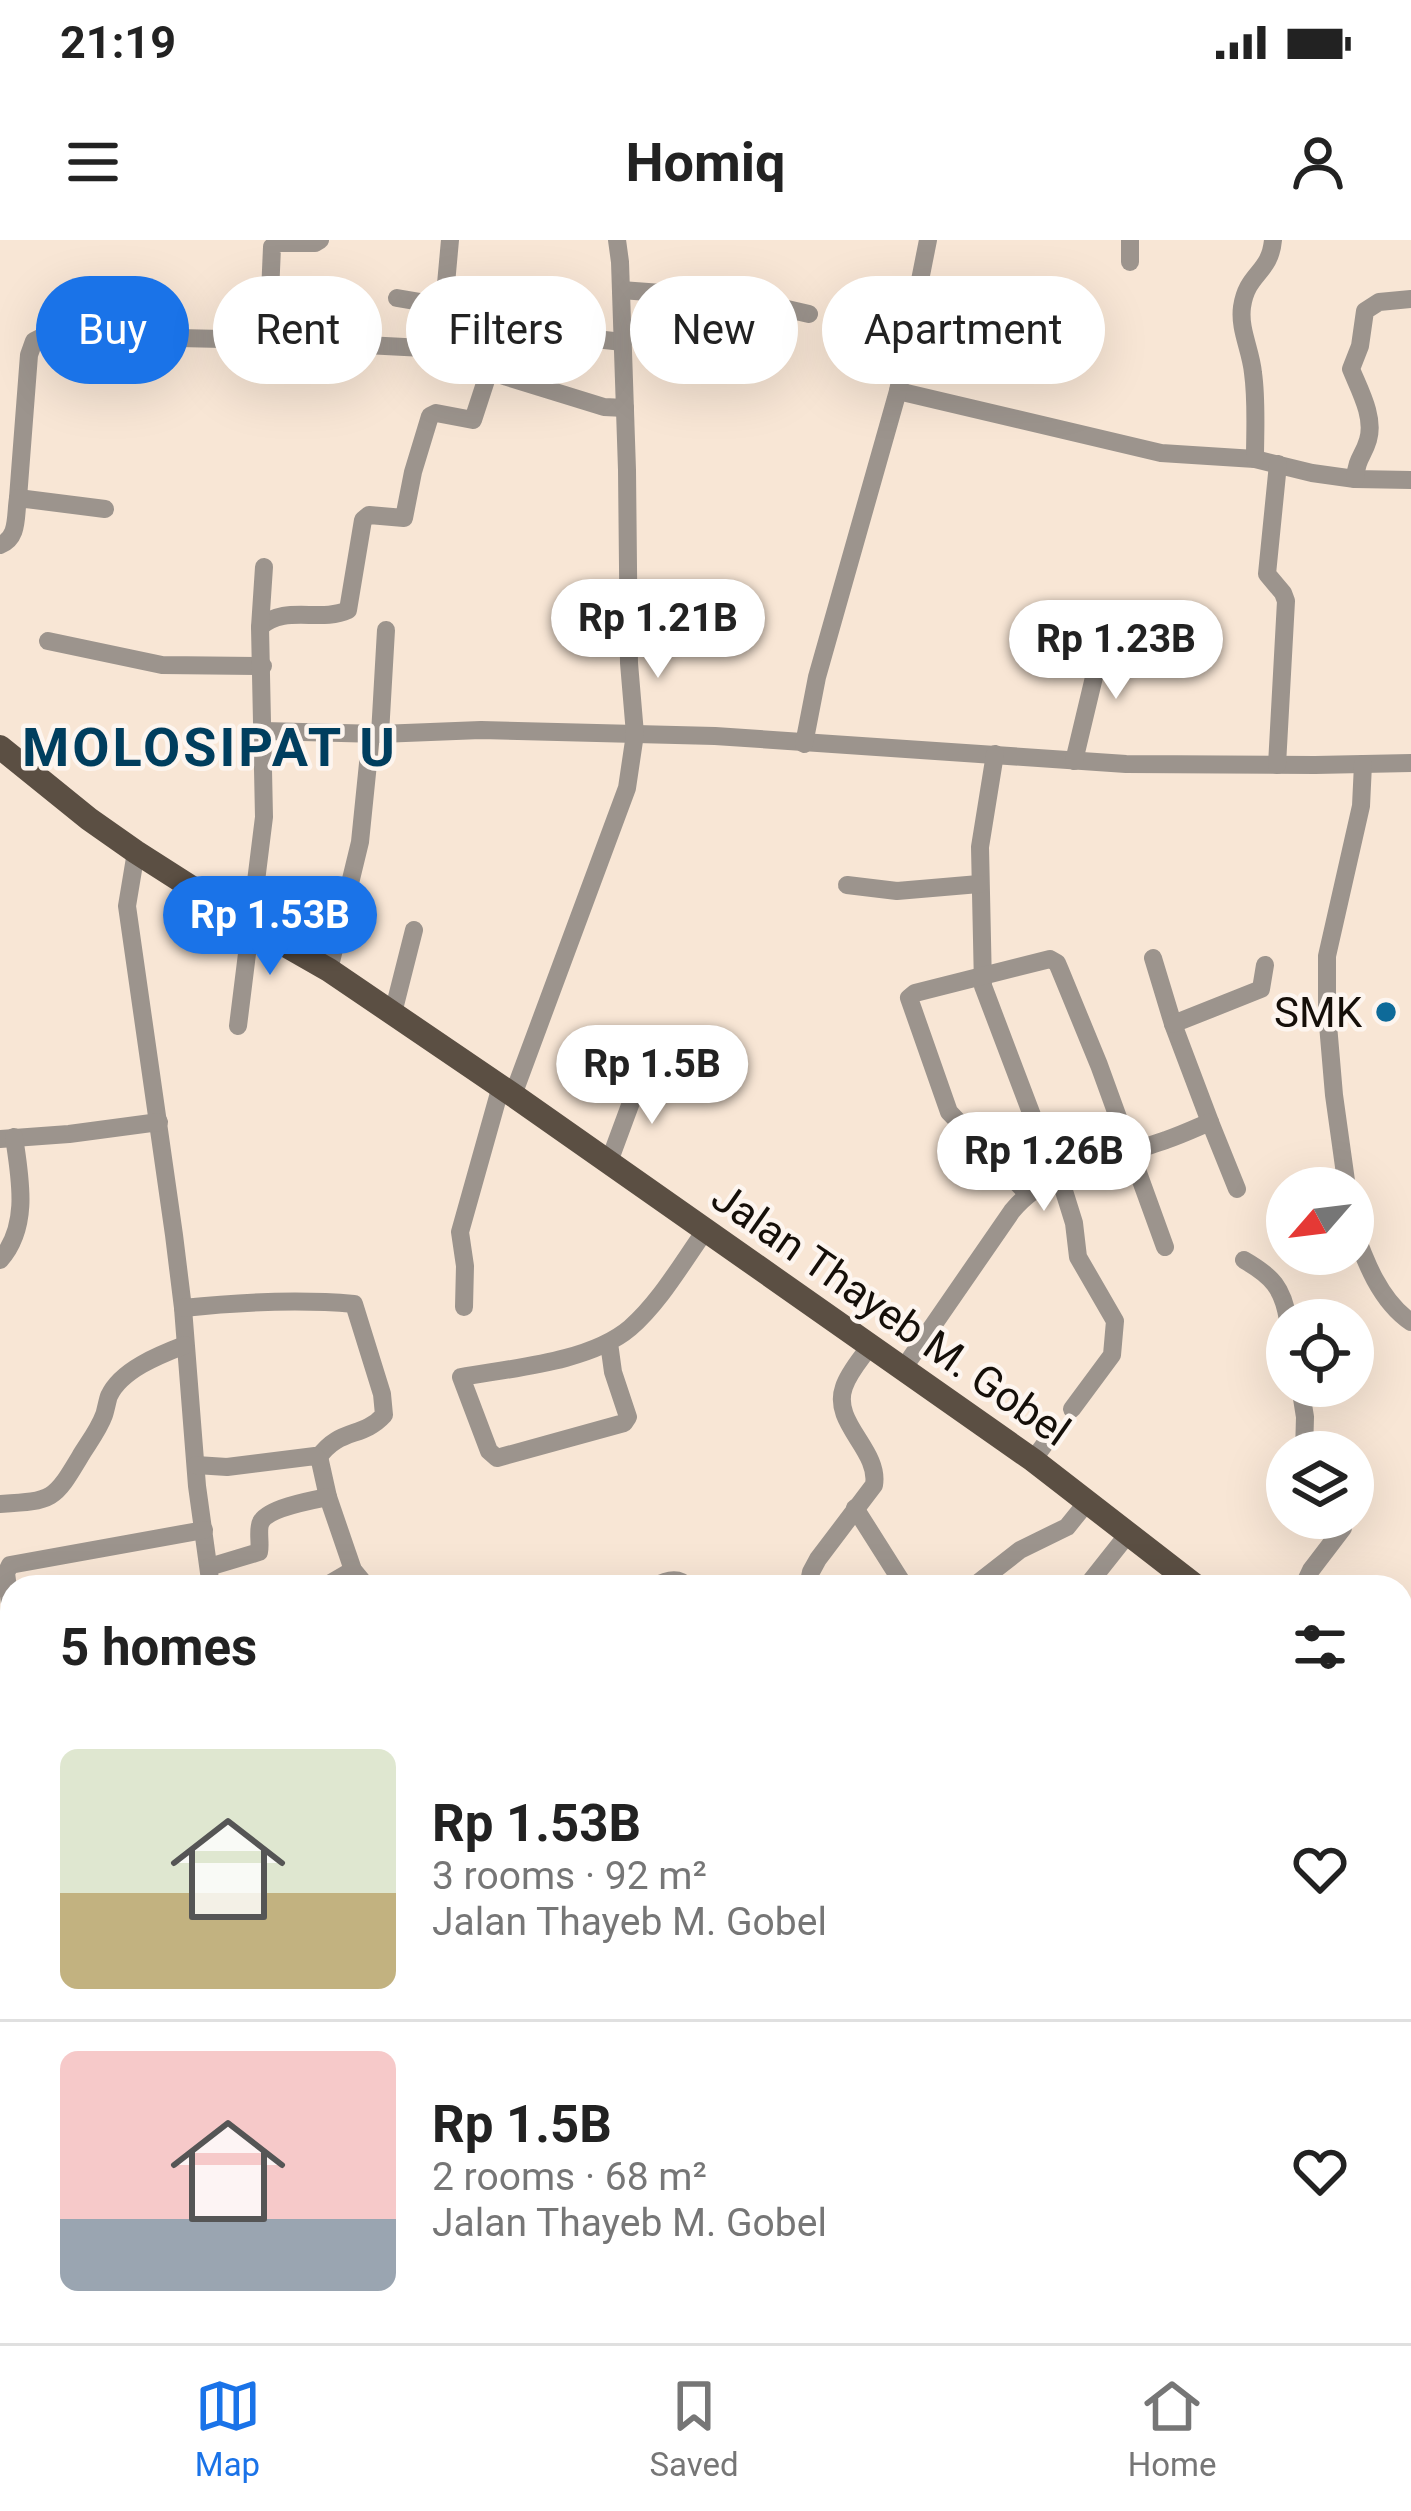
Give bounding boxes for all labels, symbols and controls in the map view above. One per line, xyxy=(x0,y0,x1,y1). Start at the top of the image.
text: 21:19 xyxy=(60,16,176,69)
icon: menu xyxy=(60,129,126,195)
icon: person xyxy=(1285,129,1351,195)
text: Homiq xyxy=(625,131,786,194)
chip: Buy xyxy=(36,276,189,384)
chip: Rent xyxy=(213,276,382,384)
chip: Filters xyxy=(406,276,606,384)
chip: New xyxy=(630,276,798,384)
chip: Apartment xyxy=(822,276,1105,384)
pin: Rp 1.21B xyxy=(534,579,782,681)
text: Rp 1.21B xyxy=(578,595,738,641)
pin: Rp 1.23B xyxy=(992,600,1240,702)
text: Rp 1.23B xyxy=(1036,616,1196,662)
district label: MOLOSIPAT U xyxy=(22,716,398,779)
pin: Rp 1.53B xyxy=(146,876,394,978)
text: Rp 1.53B xyxy=(190,892,350,938)
place label: SMK xyxy=(1274,988,1363,1037)
marker: SMK xyxy=(1373,999,1399,1025)
pin: Rp 1.5B xyxy=(541,1025,763,1127)
text: Rp 1.5B xyxy=(583,1041,721,1087)
pin: Rp 1.26B xyxy=(920,1112,1168,1214)
text: Rp 1.26B xyxy=(964,1128,1124,1174)
north arrow xyxy=(1266,1167,1374,1275)
map controls xyxy=(1266,1167,1374,1539)
street label: Jalan Thayeb M. Gobel xyxy=(703,1172,1079,1456)
button: locate xyxy=(1266,1299,1374,1407)
button: layers xyxy=(1266,1431,1374,1539)
icon: filters xyxy=(1287,1614,1353,1680)
text: 5 homes xyxy=(60,1618,257,1677)
text: Rp 1.53B xyxy=(432,1794,641,1853)
icon: home xyxy=(156,1797,300,1941)
icon: heart xyxy=(1287,1836,1353,1902)
text: 3 rooms · 92 m² xyxy=(432,1853,707,1899)
text: Jalan Thayeb M. Gobel xyxy=(432,1899,827,1945)
text: Rp 1.5B xyxy=(432,2095,612,2154)
icon: home xyxy=(156,2099,300,2243)
icon: heart xyxy=(1287,2138,1353,2204)
text: 2 rooms · 68 m² xyxy=(432,2154,707,2200)
text: Jalan Thayeb M. Gobel xyxy=(432,2200,827,2246)
tab: Map xyxy=(195,2373,261,2484)
tab: Saved xyxy=(650,2373,739,2484)
tab: Home xyxy=(1128,2373,1217,2484)

